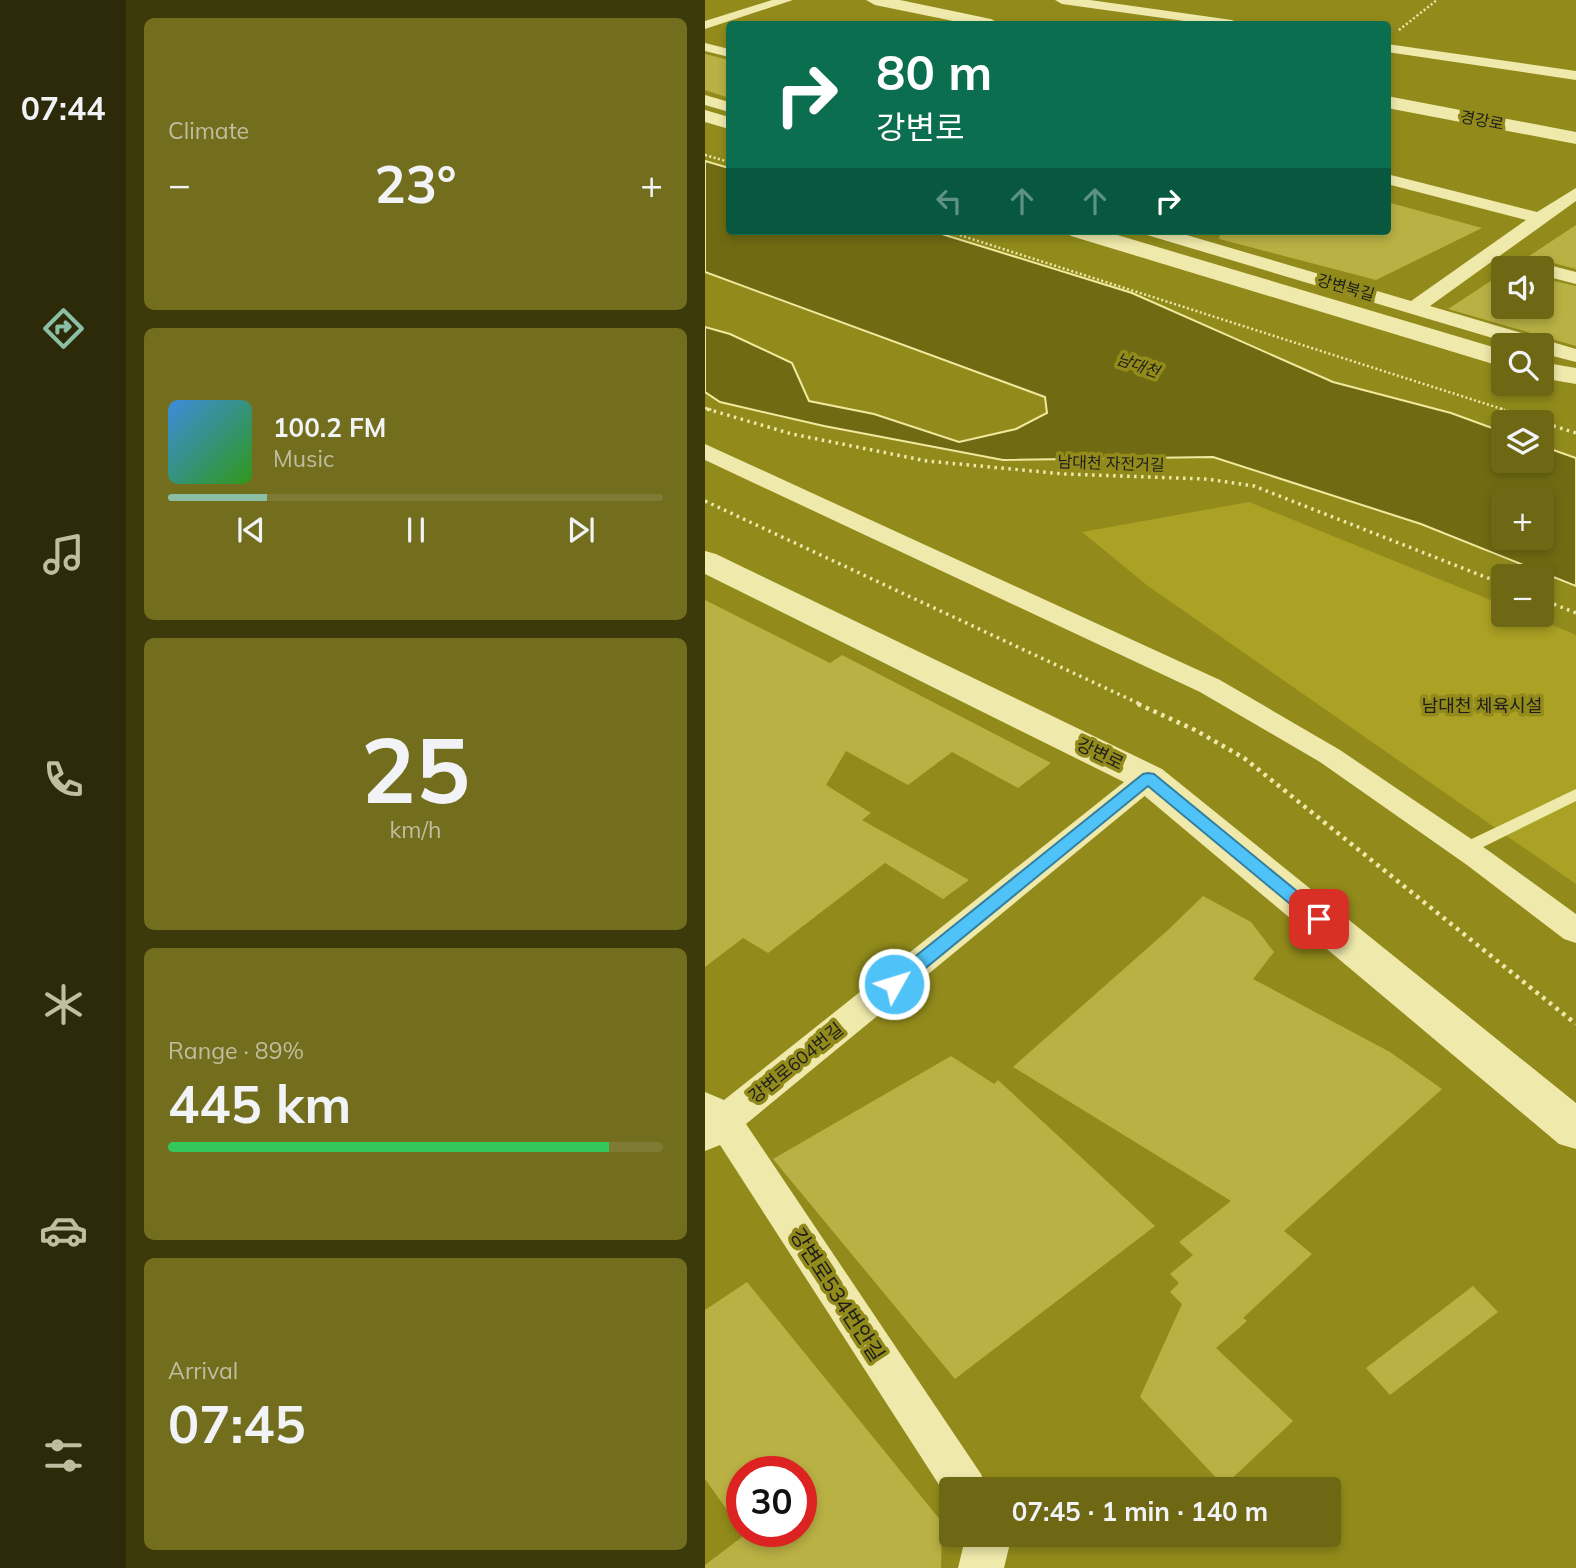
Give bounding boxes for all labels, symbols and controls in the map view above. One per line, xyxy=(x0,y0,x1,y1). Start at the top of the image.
text: 80 m xyxy=(876,41,992,102)
icon: right xyxy=(761,49,852,140)
text: 07:44 xyxy=(21,88,105,128)
street label: 경강로 xyxy=(1458,106,1506,134)
text: 강변로 xyxy=(876,107,964,147)
text: Climate xyxy=(168,116,249,145)
text: 23° xyxy=(374,151,457,216)
text: − xyxy=(168,160,191,208)
text: + xyxy=(640,160,663,208)
icon: left xyxy=(930,182,968,220)
icon: ahead xyxy=(1003,182,1041,220)
icon: ahead xyxy=(1076,182,1114,220)
icon: right xyxy=(1149,182,1187,220)
map controls xyxy=(1491,256,1554,627)
button: sound xyxy=(1491,256,1554,319)
street label: 강변북길 xyxy=(1315,269,1377,305)
icon: directions xyxy=(39,304,88,353)
button: search xyxy=(1491,333,1554,396)
water label: 남대천 xyxy=(1114,348,1164,382)
button: layers xyxy=(1491,410,1554,473)
text: 100.2 FM xyxy=(273,411,386,444)
text: Music xyxy=(273,444,334,473)
street label: 남대천 자전거길 xyxy=(1057,451,1165,475)
button: + xyxy=(1491,487,1554,550)
icon: previous xyxy=(232,511,270,549)
icon: pause xyxy=(397,511,435,549)
icon: next xyxy=(562,511,600,549)
icon: music xyxy=(39,530,88,579)
button: − xyxy=(1491,564,1554,627)
park label: 남대천 체육시설 xyxy=(1422,694,1542,717)
text: 25 xyxy=(361,712,470,826)
street label: 강변로 xyxy=(1073,732,1128,775)
icon: phone xyxy=(39,755,88,804)
text: km/h xyxy=(389,815,442,844)
pin xyxy=(1289,889,1349,949)
icon: arrive xyxy=(1300,900,1338,938)
position arrow xyxy=(857,947,931,1021)
icon: climate xyxy=(39,980,88,1029)
street label: 강변로604번길 xyxy=(744,1017,848,1108)
text: Range · 89% xyxy=(168,1036,304,1065)
text: 445 km xyxy=(168,1071,351,1136)
icon: car xyxy=(39,1206,88,1255)
street label: 강변로534번안길 xyxy=(785,1223,891,1366)
text: Arrival xyxy=(168,1356,238,1385)
text: 07:45 xyxy=(168,1391,306,1456)
icon: filters xyxy=(39,1431,88,1480)
speed limit sign: 30 xyxy=(726,1456,817,1547)
text: 07:45 · 1 min · 140 m xyxy=(1012,1495,1268,1528)

